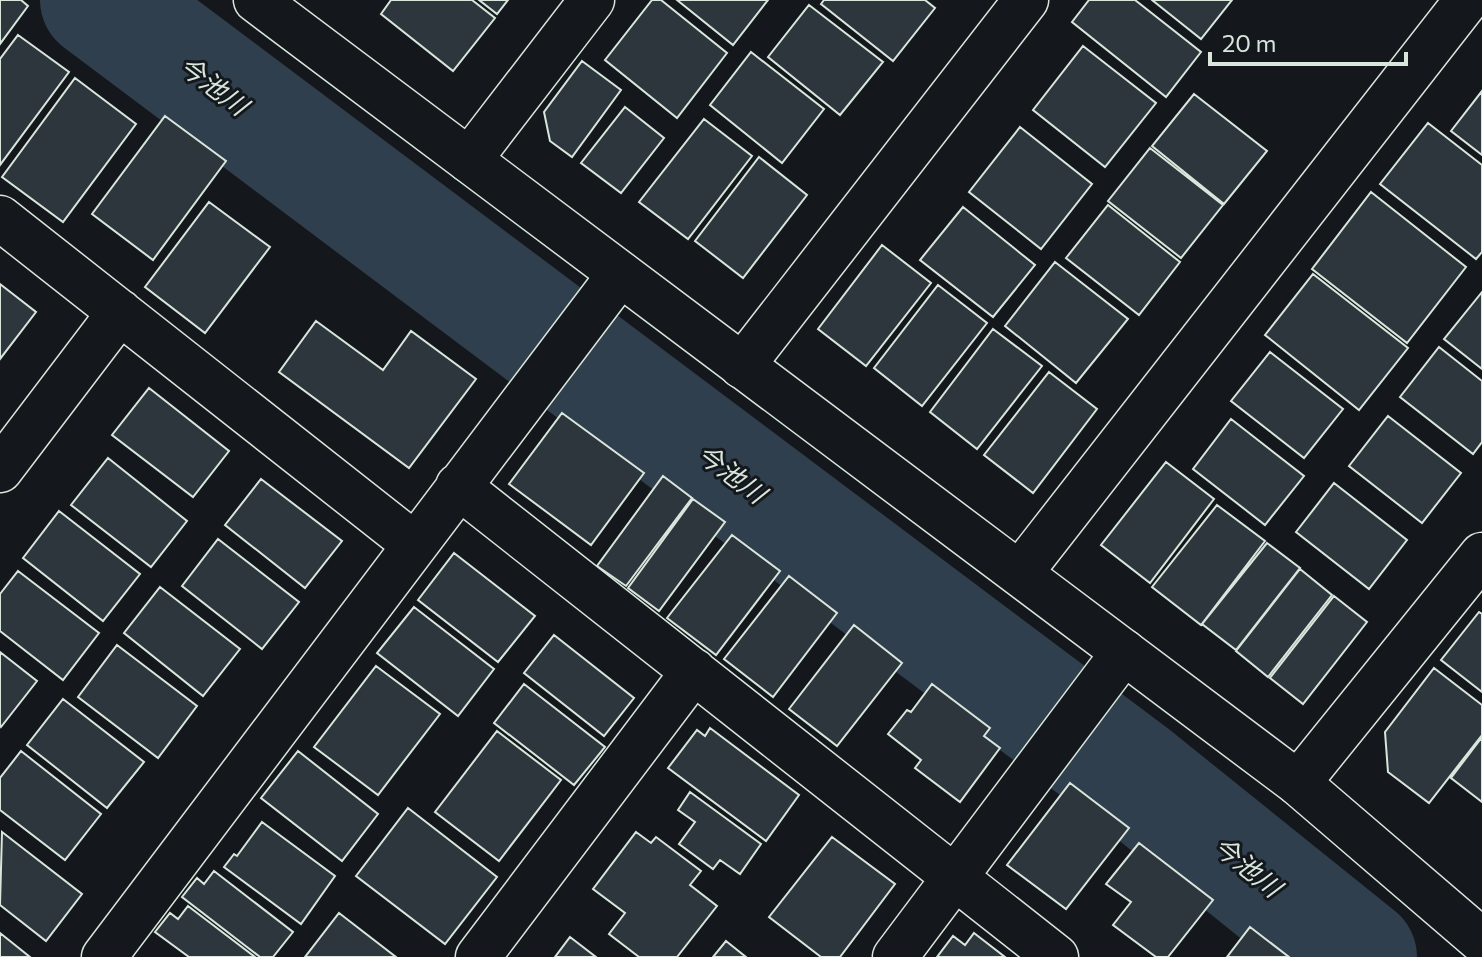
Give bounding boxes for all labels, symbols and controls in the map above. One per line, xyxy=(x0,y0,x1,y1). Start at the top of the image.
scale bar xyxy=(1210,16,1406,66)
text: 20 m xyxy=(1222,28,1276,57)
water label: 今池川 xyxy=(173,49,257,122)
water label: 今池川 xyxy=(691,437,775,510)
water label: 今池川 xyxy=(1208,829,1290,904)

